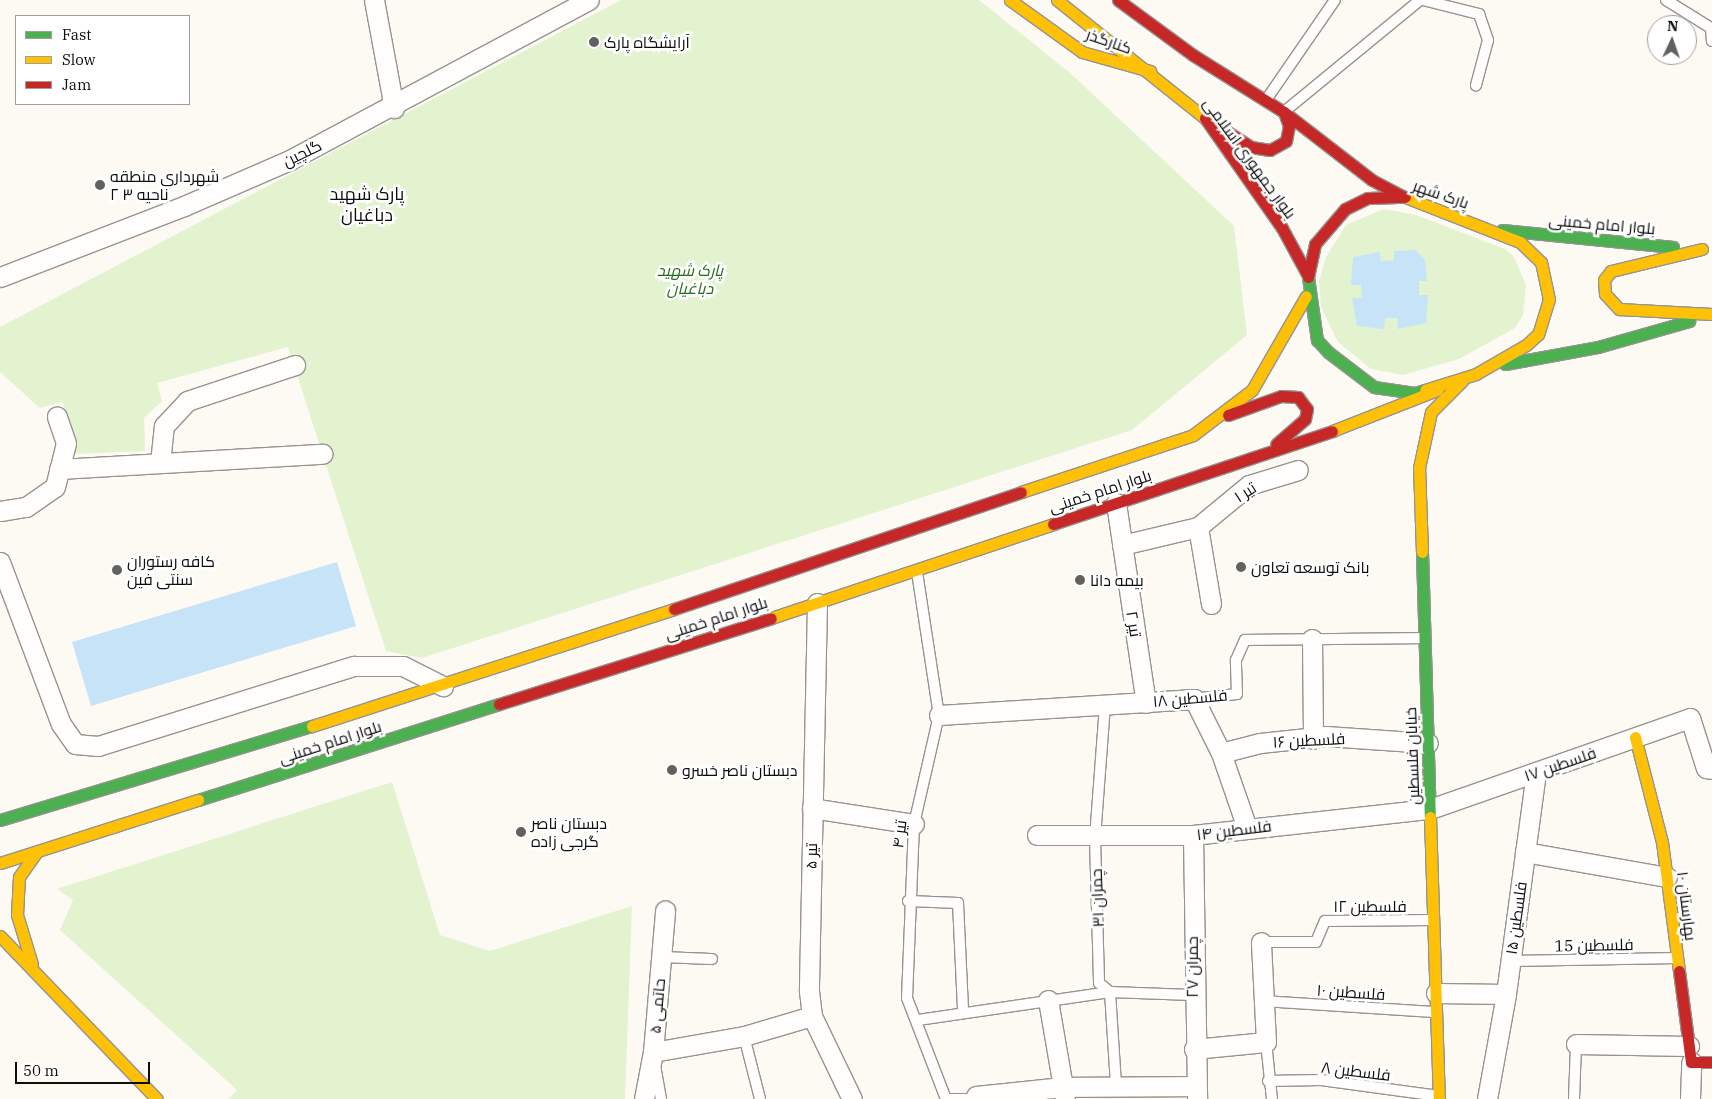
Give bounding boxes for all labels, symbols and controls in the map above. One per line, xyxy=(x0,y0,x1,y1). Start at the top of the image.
legend xyxy=(15,15,190,105)
north arrow xyxy=(1647,15,1697,65)
text: N xyxy=(1667,17,1679,35)
street label: کنارگذر xyxy=(1084,24,1134,58)
text: Fast xyxy=(62,25,92,44)
place label: آرایشگاه پارک xyxy=(604,32,690,52)
marker: آرایشگاه پارک xyxy=(588,36,600,48)
text: Slow xyxy=(62,50,95,69)
text: Jam xyxy=(62,75,91,94)
street label: بلوار جمهوری اسلامی xyxy=(1200,94,1300,222)
street label: گلچین xyxy=(279,135,325,171)
place label: شهرداری منطقه ۲ ناحیه ۳ xyxy=(110,166,219,204)
street label: پارک شهر xyxy=(1410,175,1472,213)
marker: شهرداری منطقه ۲ ناحیه ۳ xyxy=(94,179,106,191)
district label: پارک شهید دباغیان xyxy=(330,184,404,226)
street label: بلوار امام خمینی xyxy=(1548,210,1656,238)
park label: پارک شهید دباغیان xyxy=(657,260,723,298)
street label: بلوار امام خمینی xyxy=(1046,465,1154,517)
street label: تیر ۱ xyxy=(1230,478,1260,506)
place label: کافه رستوران سنتی فین xyxy=(127,551,215,589)
place label: بانک توسعه تعاون xyxy=(1251,557,1369,577)
marker: بانک توسعه تعاون xyxy=(1235,561,1247,573)
marker: کافه رستوران سنتی فین xyxy=(111,564,123,576)
place label: بیمه دانا xyxy=(1090,570,1144,590)
marker: بیمه دانا xyxy=(1074,574,1086,586)
street label: بلوار امام خمینی xyxy=(662,592,770,644)
street label: تیر ۲ xyxy=(1122,610,1146,638)
street label: فلسطین ۱۸ xyxy=(1152,685,1228,711)
street label: خیابان فلسطین xyxy=(1401,707,1423,805)
street label: بلوار امام خمینی xyxy=(276,716,384,768)
street label: فلسطین ۱۶ xyxy=(1272,729,1346,751)
street label: فلسطین ۱۷ xyxy=(1521,743,1599,785)
place label: دبستان ناصر خسرو xyxy=(682,760,798,780)
marker: دبستان ناصر خسرو xyxy=(666,764,678,776)
place label: دبستان ناصر گرجی زاده xyxy=(531,813,607,851)
street label: فلسطین ۱۴ xyxy=(1195,816,1273,844)
street label: تیر ۴ xyxy=(888,819,910,849)
marker: دبستان ناصر گرجی زاده xyxy=(515,826,527,838)
street label: تیر ۵ xyxy=(801,843,821,869)
street label: چمران ۳۱ xyxy=(1086,868,1108,928)
street label: بهارستان ۱۰ xyxy=(1673,870,1701,942)
street label: فلسطین ۱۵ xyxy=(1501,880,1531,956)
street label: فلسطین ۱۲ xyxy=(1333,896,1407,916)
street label: فلسطین 15 xyxy=(1554,935,1634,955)
street label: چمران ۲۷ xyxy=(1182,936,1202,998)
street label: حاتمی ۵ xyxy=(645,978,669,1034)
street label: فلسطین ۱۰ xyxy=(1316,980,1386,1004)
scale bar xyxy=(18,1052,152,1084)
street label: فلسطین ۸ xyxy=(1320,1057,1392,1085)
text: 50 m xyxy=(23,1061,59,1080)

